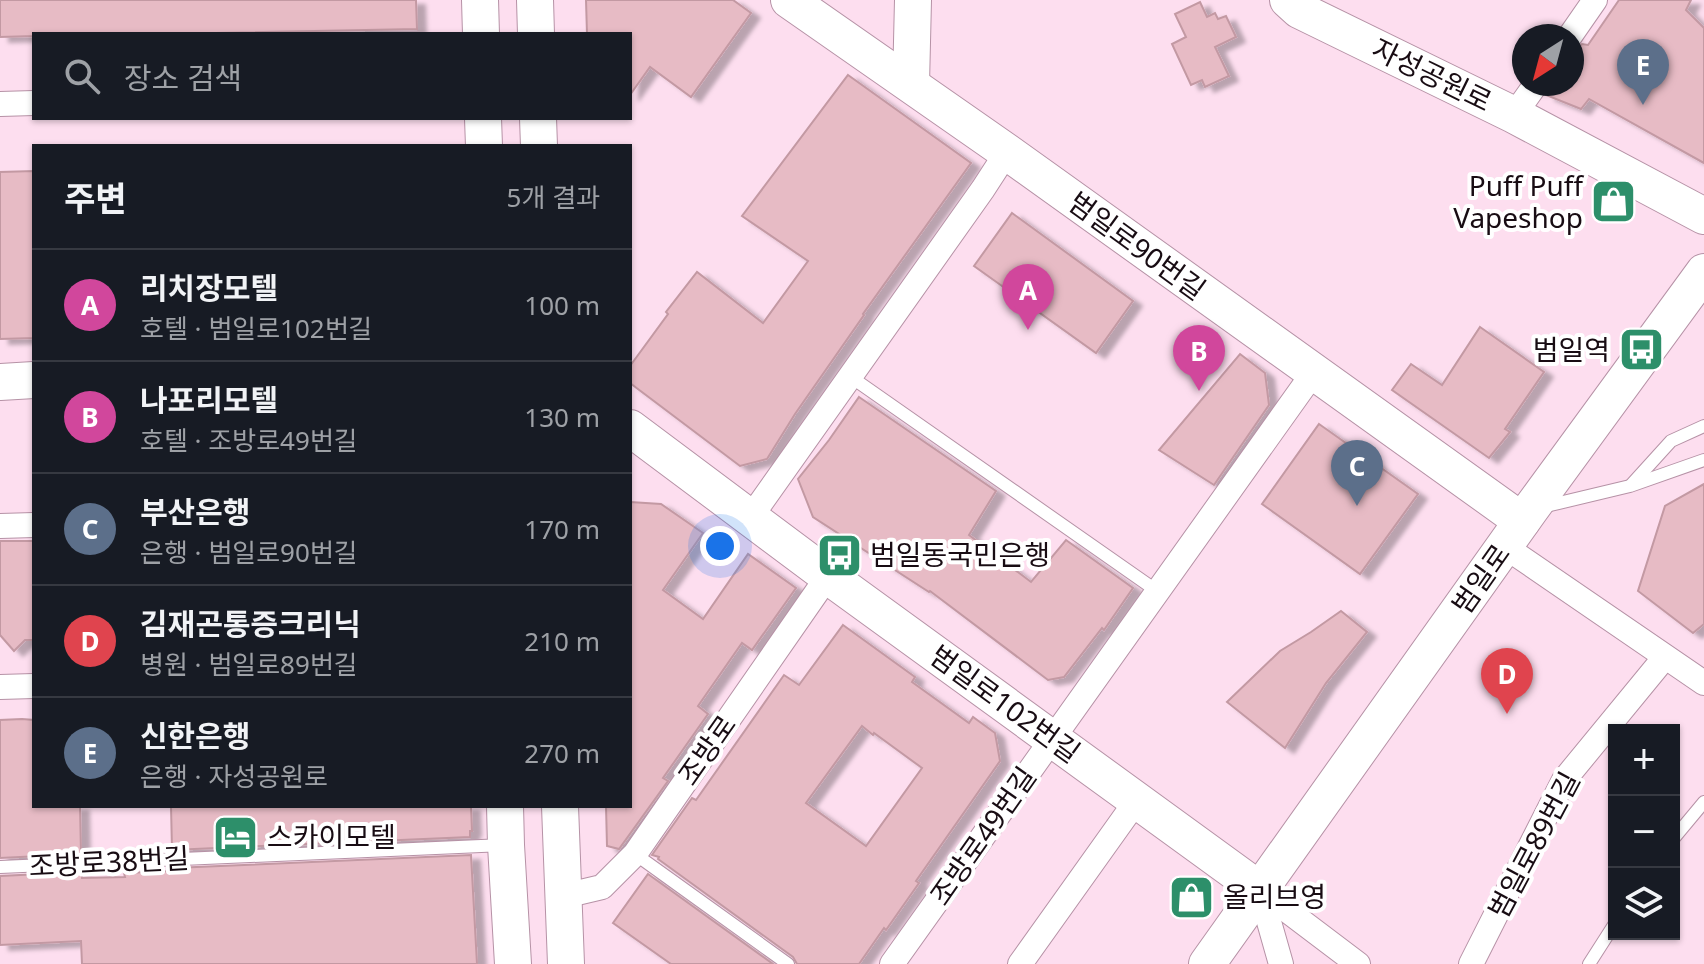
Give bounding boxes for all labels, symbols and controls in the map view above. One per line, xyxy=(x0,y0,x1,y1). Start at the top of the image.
north arrow xyxy=(1512,24,1584,96)
street label: 자성공원로 xyxy=(1366,29,1499,119)
search box xyxy=(32,32,632,120)
pin: E xyxy=(1617,39,1669,105)
icon: search xyxy=(60,54,104,98)
text: 장소 검색 xyxy=(124,57,242,98)
place label: Puff Puff Vapeshop xyxy=(1453,166,1585,236)
text: 주변 xyxy=(64,175,127,221)
shop icon: Puff Puff Vapeshop xyxy=(1590,178,1638,226)
text: 5개 결과 xyxy=(507,179,600,215)
street label: 범일로90번길 xyxy=(1061,183,1214,308)
pin: A xyxy=(1002,264,1054,330)
text: 리치장모텔 xyxy=(140,267,278,308)
text: A xyxy=(81,287,99,323)
text: 100 m xyxy=(524,287,600,323)
text: 호텔 · 범일로102번길 xyxy=(140,310,373,346)
pin: B xyxy=(1173,325,1225,391)
bus stop icon: 범일역 xyxy=(1617,326,1665,374)
place label: 범일역 xyxy=(1533,330,1610,368)
text: 나포리모텔 xyxy=(140,379,278,420)
text: B xyxy=(81,399,99,435)
text: 130 m xyxy=(524,399,600,435)
text: 호텔 · 조방로49번길 xyxy=(140,422,358,458)
pin: C xyxy=(1331,440,1383,506)
text: 부산은행 xyxy=(140,491,250,532)
text: C xyxy=(82,511,98,547)
text: 170 m xyxy=(524,511,600,547)
your location xyxy=(700,526,740,566)
bus stop icon: 범일동국민은행 xyxy=(815,531,863,579)
text: 은행 · 범일로90번길 xyxy=(140,534,358,570)
place label: 범일동국민은행 xyxy=(870,535,1050,573)
street label: 범일로 xyxy=(1442,536,1518,621)
text: 김재곤통증크리닉 xyxy=(140,603,361,644)
text: D xyxy=(80,623,100,659)
text: 210 m xyxy=(524,623,600,659)
street label: 범일로102번길 xyxy=(923,636,1088,771)
text: 병원 · 범일로89번길 xyxy=(140,646,358,682)
pin: D xyxy=(1481,648,1533,714)
street label: 조방로 xyxy=(668,707,744,792)
text: 신한은행 xyxy=(140,715,250,756)
map controls xyxy=(1608,724,1680,940)
button: + xyxy=(1608,724,1680,796)
text: E xyxy=(83,735,97,771)
text: 270 m xyxy=(524,735,600,771)
text: 은행 · 자성공원로 xyxy=(140,758,328,794)
street label: 조방로49번길 xyxy=(920,759,1044,912)
street label: 범일로89번길 xyxy=(1479,765,1588,924)
button: − xyxy=(1608,796,1680,868)
hotel icon: 스카이모텔 xyxy=(212,813,260,861)
place label: 스카이모텔 xyxy=(267,817,396,855)
street label: 조방로38번길 xyxy=(28,838,190,884)
button: layers xyxy=(1608,868,1680,940)
shop icon: 올리브영 xyxy=(1168,873,1216,921)
place label: 올리브영 xyxy=(1223,877,1326,915)

